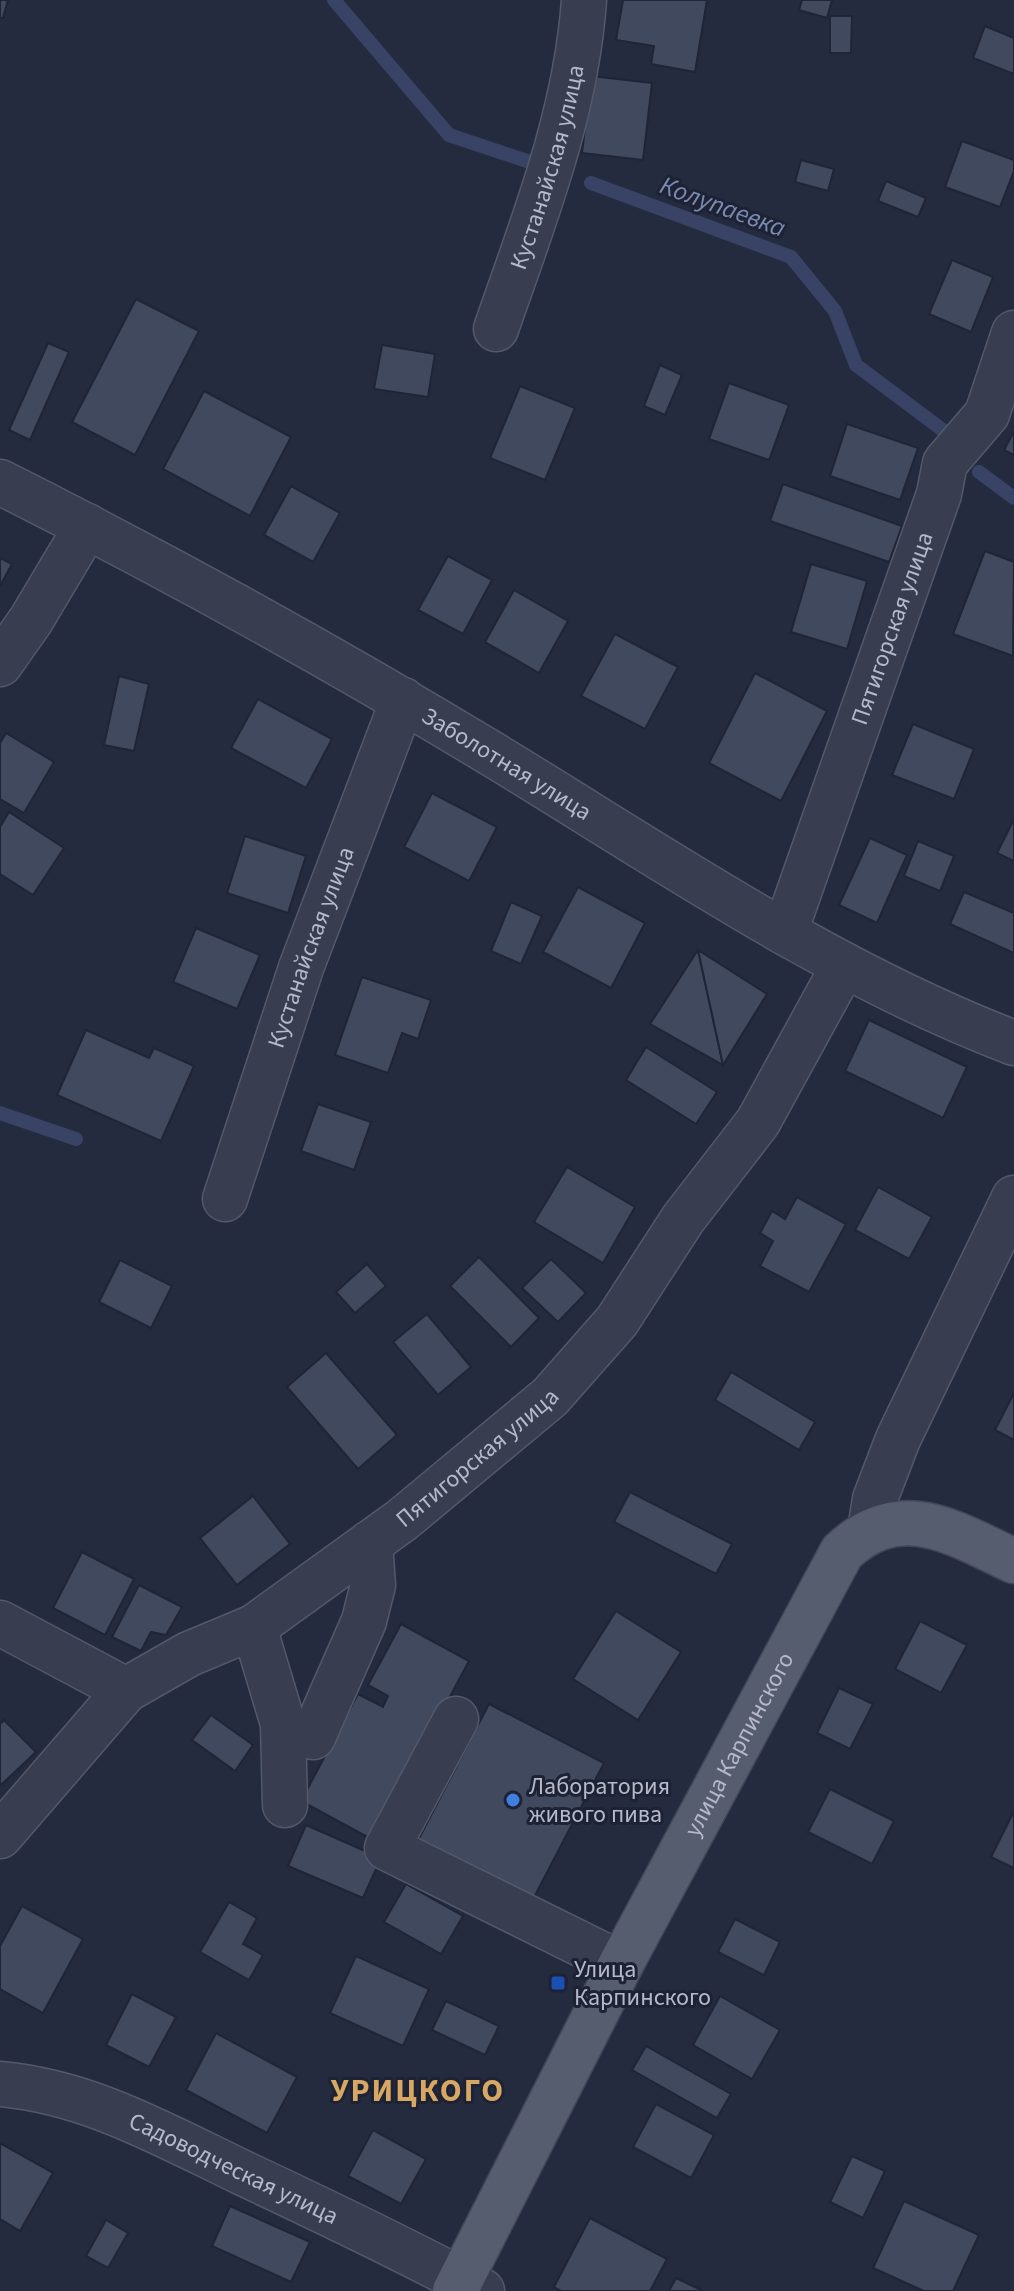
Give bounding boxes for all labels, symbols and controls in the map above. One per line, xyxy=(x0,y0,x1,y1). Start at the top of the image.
street label: Кустанайская улица xyxy=(501,62,594,275)
water label: Колупаевка xyxy=(655,167,791,246)
street label: Пятигорская улица xyxy=(842,527,942,730)
street label: Заболотная улица xyxy=(415,699,598,829)
street label: Кустанайская улица xyxy=(259,842,364,1053)
street label: Пятигорская улица xyxy=(388,1381,568,1536)
street label: улица Карпинского xyxy=(675,1646,803,1843)
place label: Лаборатория живого пива xyxy=(529,1769,670,1832)
marker: Лаборатория живого пива xyxy=(504,1791,522,1809)
place label: Улица Карпинского xyxy=(574,1952,711,2015)
marker: Улица Карпинского xyxy=(549,1974,567,1992)
district label: УРИЦКОГО xyxy=(331,2068,505,2114)
street label: Садоводческая улица xyxy=(123,2104,344,2234)

